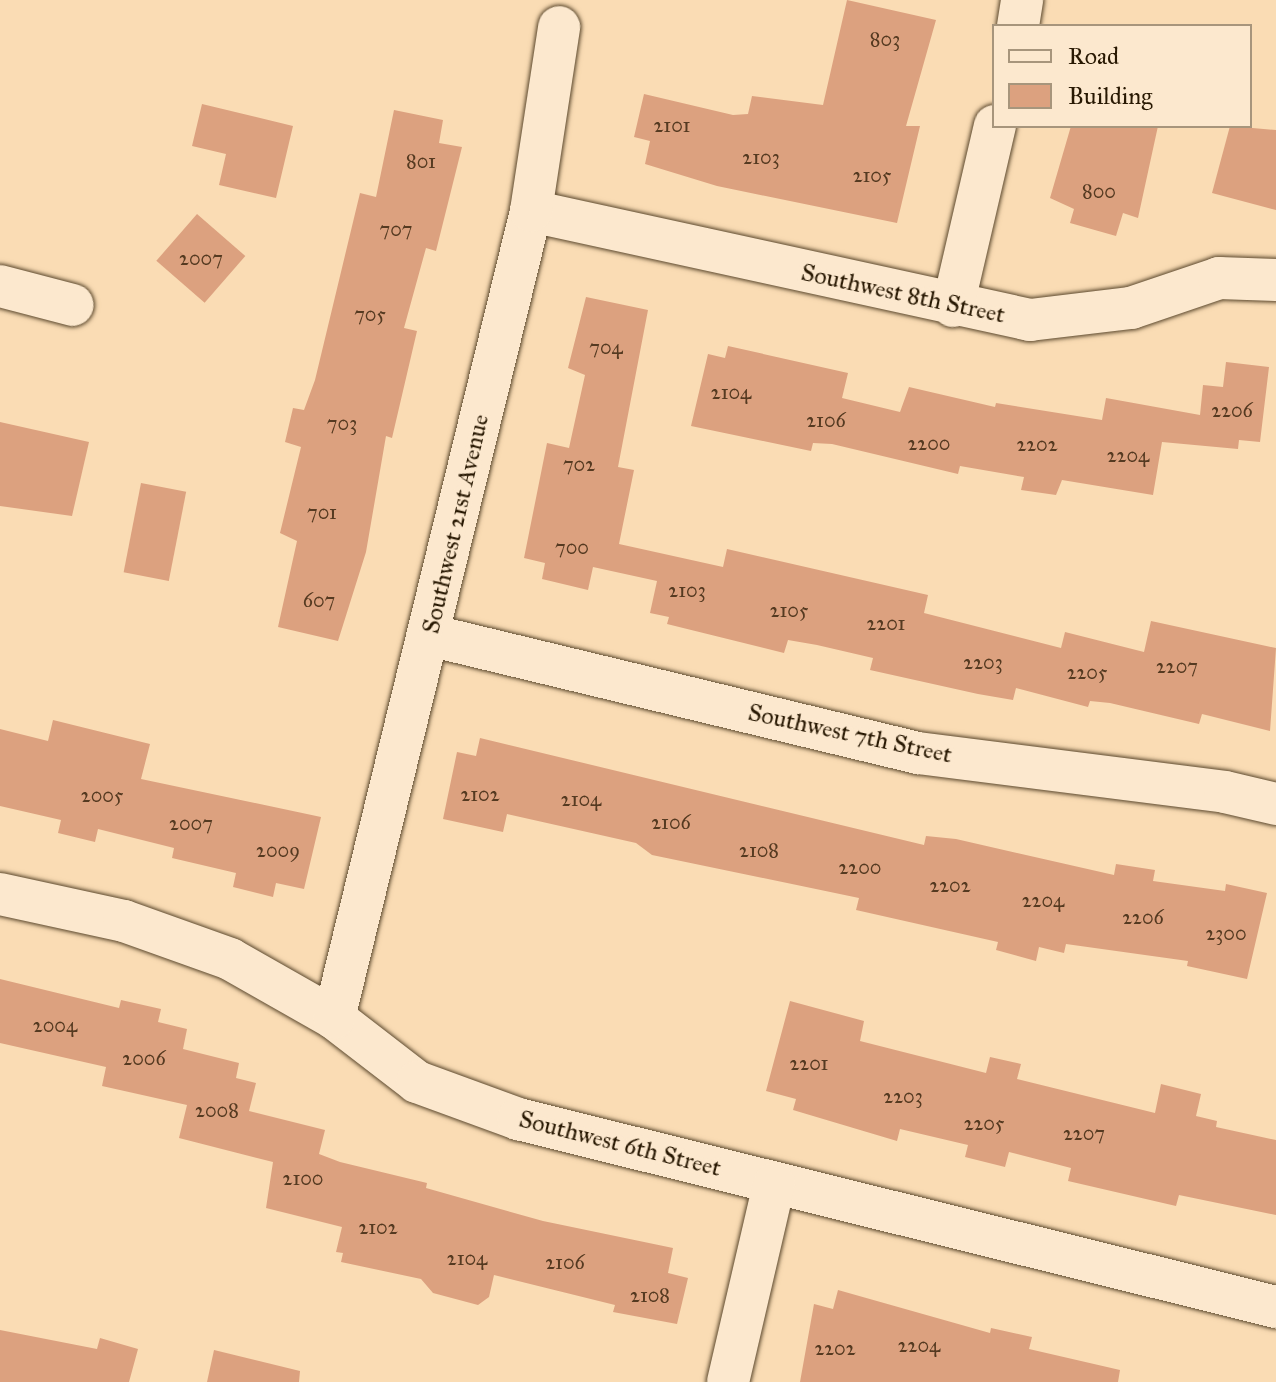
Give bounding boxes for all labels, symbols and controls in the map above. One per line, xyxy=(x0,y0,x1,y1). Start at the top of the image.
legend xyxy=(992,24,1252,128)
house number: 803 xyxy=(870,27,900,51)
text: Road xyxy=(1068,41,1119,71)
text: Building xyxy=(1068,81,1153,111)
house number: 2101 xyxy=(653,113,691,137)
house number: 2103 xyxy=(742,145,780,169)
house number: 801 xyxy=(406,149,436,173)
house number: 2105 xyxy=(853,163,891,187)
house number: 800 xyxy=(1082,179,1116,203)
house number: 707 xyxy=(380,217,412,241)
house number: 2007 xyxy=(179,246,223,270)
street label: Southwest 8th Street xyxy=(798,258,1008,330)
house number: 705 xyxy=(354,302,386,326)
house number: 704 xyxy=(589,335,623,359)
house number: 2104 xyxy=(711,380,751,404)
house number: 2206 xyxy=(1211,398,1253,422)
house number: 2106 xyxy=(806,408,846,432)
house number: 703 xyxy=(327,411,357,435)
street label: Southwest 21st Avenue xyxy=(417,412,495,636)
house number: 2200 xyxy=(908,431,950,455)
house number: 2202 xyxy=(1016,432,1058,456)
house number: 2204 xyxy=(1107,443,1149,467)
house number: 702 xyxy=(563,452,595,476)
house number: 701 xyxy=(307,500,337,524)
house number: 700 xyxy=(555,535,589,559)
house number: 2103 xyxy=(668,578,706,602)
house number: 607 xyxy=(303,588,335,612)
house number: 2105 xyxy=(770,598,808,622)
house number: 2201 xyxy=(866,611,906,635)
house number: 2203 xyxy=(963,650,1003,674)
house number: 2207 xyxy=(1156,654,1198,678)
house number: 2205 xyxy=(1067,660,1107,684)
street label: Southwest 7th Street xyxy=(745,698,955,770)
house number: 2102 xyxy=(460,782,500,806)
house number: 2005 xyxy=(81,783,123,807)
house number: 2104 xyxy=(561,787,601,811)
house number: 2106 xyxy=(651,810,691,834)
house number: 2007 xyxy=(169,811,213,835)
house number: 2009 xyxy=(256,838,300,862)
house number: 2108 xyxy=(739,838,779,862)
house number: 2200 xyxy=(839,855,881,879)
house number: 2202 xyxy=(929,873,971,897)
house number: 2204 xyxy=(1022,888,1064,912)
house number: 2206 xyxy=(1122,905,1164,929)
house number: 2300 xyxy=(1205,921,1247,945)
house number: 2004 xyxy=(33,1013,77,1037)
house number: 2006 xyxy=(122,1046,166,1070)
house number: 2201 xyxy=(789,1051,829,1075)
house number: 2203 xyxy=(883,1084,923,1108)
house number: 2008 xyxy=(195,1098,239,1122)
street label: Southwest 6th Street xyxy=(516,1105,724,1183)
house number: 2205 xyxy=(964,1111,1004,1135)
house number: 2207 xyxy=(1063,1121,1105,1145)
house number: 2100 xyxy=(283,1166,323,1190)
house number: 2102 xyxy=(358,1215,398,1239)
house number: 2104 xyxy=(447,1246,487,1270)
house number: 2106 xyxy=(545,1250,585,1274)
house number: 2108 xyxy=(630,1283,670,1307)
house number: 2204 xyxy=(898,1333,940,1357)
house number: 2202 xyxy=(814,1336,856,1360)

